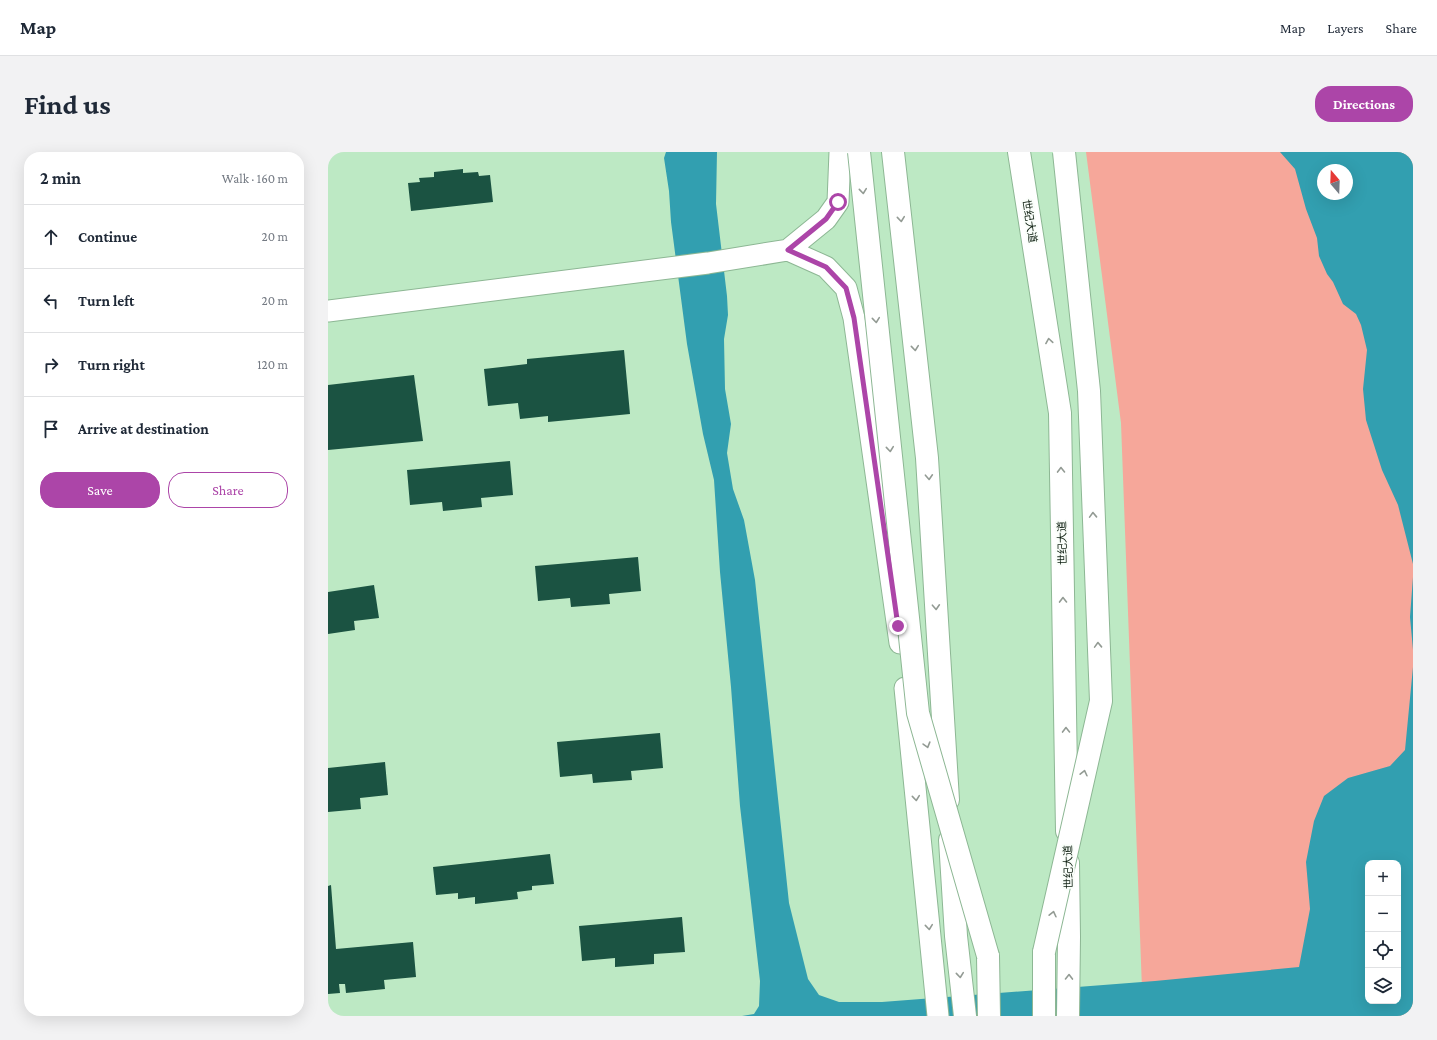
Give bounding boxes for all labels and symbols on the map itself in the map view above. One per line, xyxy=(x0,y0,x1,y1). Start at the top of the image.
north arrow xyxy=(1317,164,1353,200)
one-way arrow xyxy=(858,188,867,194)
route start xyxy=(829,193,847,211)
street label: 世纪大道 xyxy=(1021,198,1039,244)
one-way arrow xyxy=(896,216,905,222)
one-way arrow xyxy=(872,317,881,323)
one-way arrow xyxy=(1045,338,1054,344)
one-way arrow xyxy=(910,345,919,351)
one-way arrow xyxy=(885,446,894,452)
one-way arrow xyxy=(1057,467,1065,473)
one-way arrow xyxy=(924,474,933,480)
one-way arrow xyxy=(1089,512,1098,518)
street label: 世纪大道 xyxy=(1056,521,1068,565)
one-way arrow xyxy=(1059,597,1067,603)
one-way arrow xyxy=(932,604,941,610)
route end xyxy=(889,617,907,635)
one-way arrow xyxy=(1094,642,1103,648)
one-way arrow xyxy=(1061,727,1070,733)
one-way arrow xyxy=(923,741,931,748)
one-way arrow xyxy=(1080,770,1088,777)
one-way arrow xyxy=(911,795,920,801)
street label: 世纪大道 xyxy=(1062,845,1074,889)
one-way arrow xyxy=(1048,911,1056,917)
one-way arrow xyxy=(924,924,933,930)
one-way arrow xyxy=(955,972,964,978)
one-way arrow xyxy=(1065,974,1073,980)

